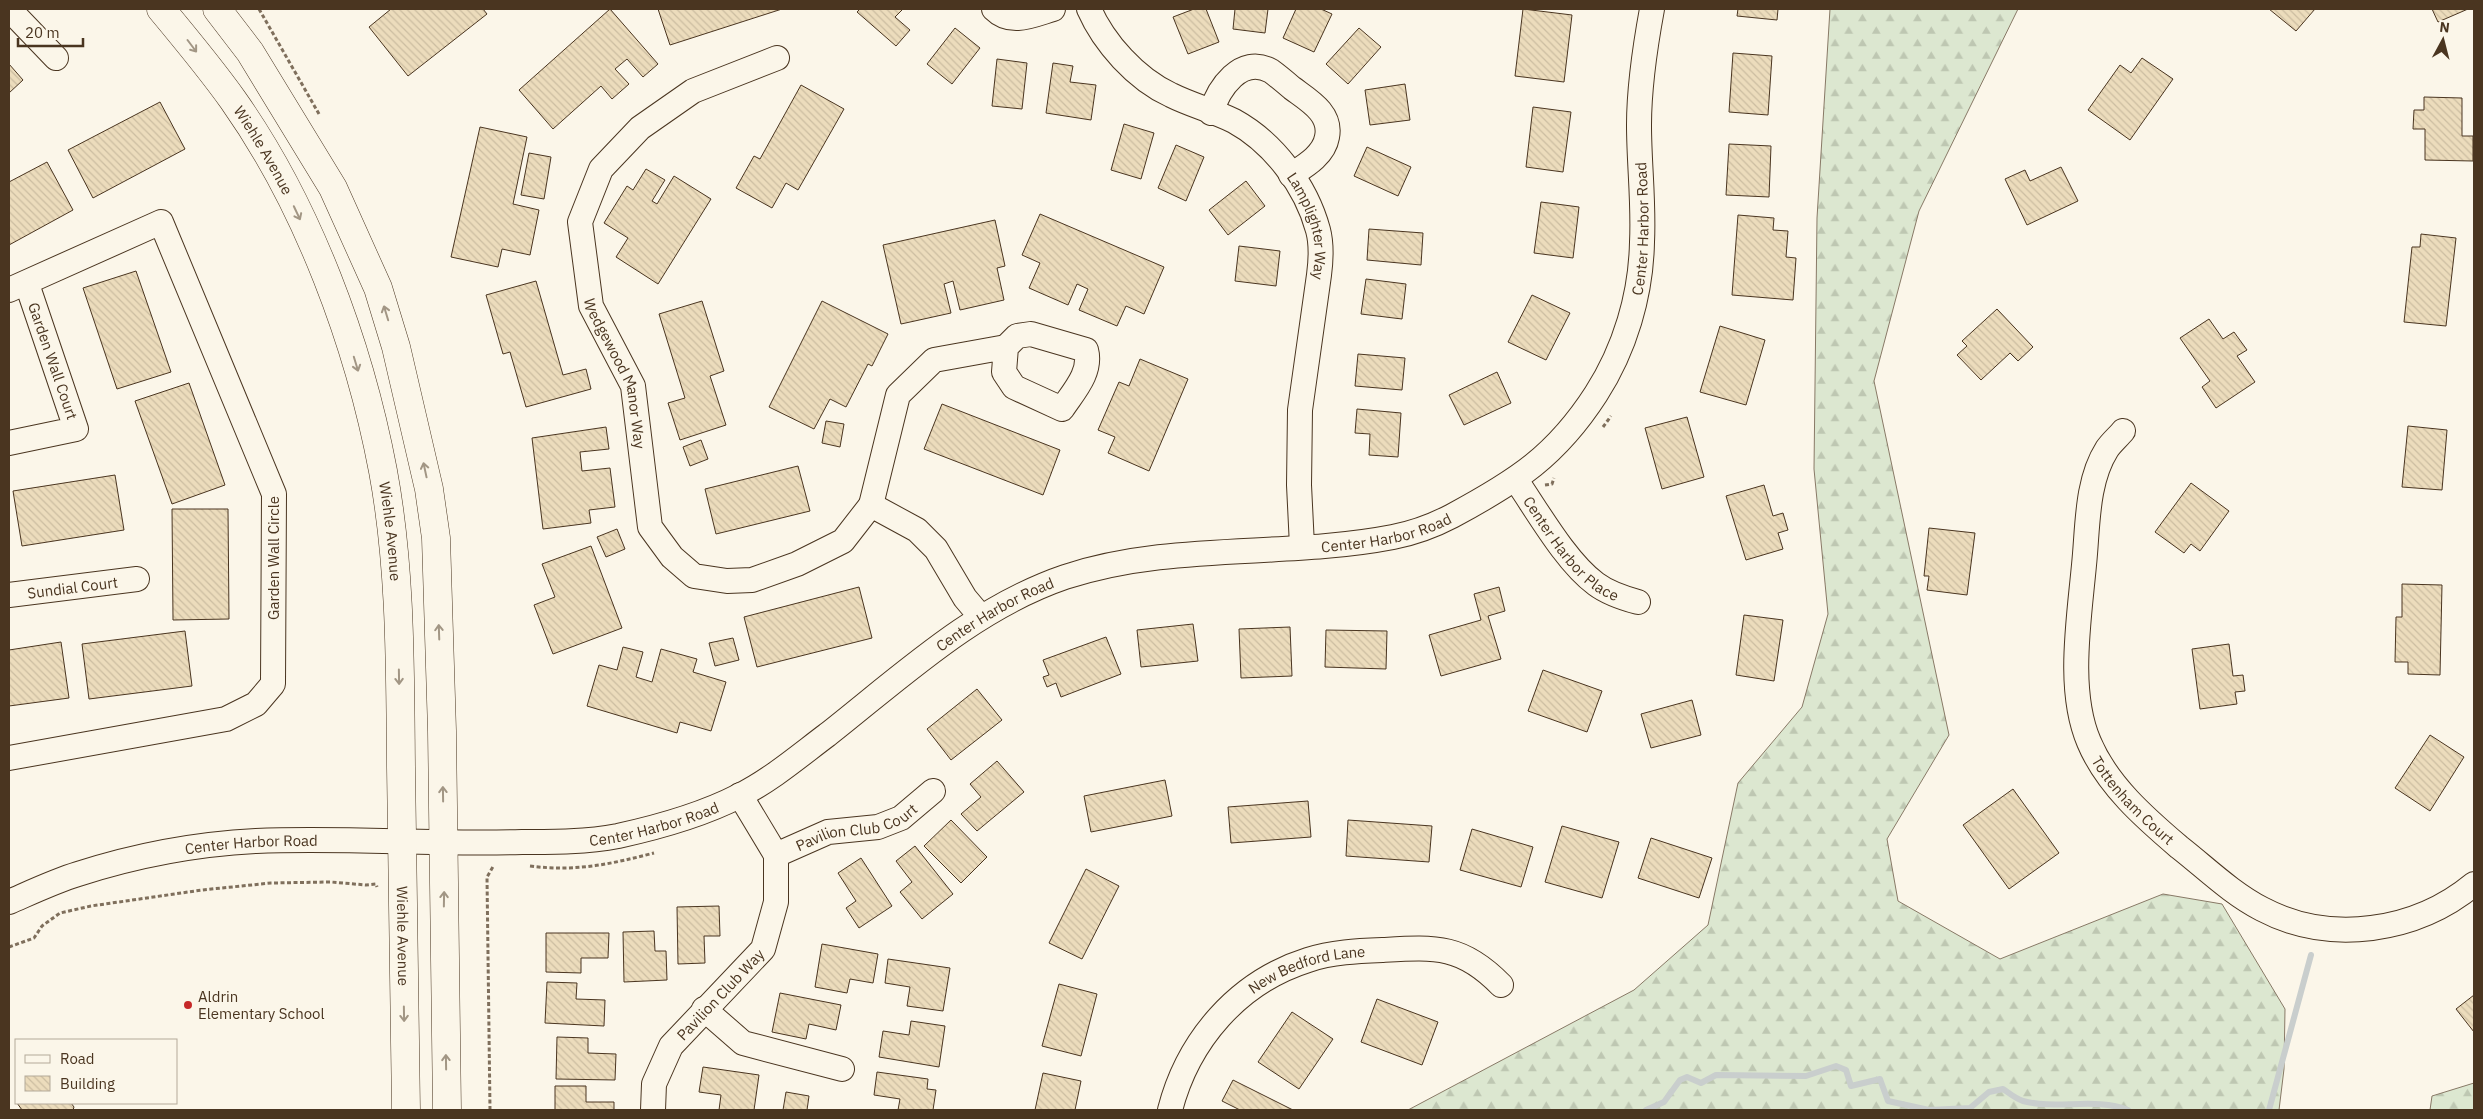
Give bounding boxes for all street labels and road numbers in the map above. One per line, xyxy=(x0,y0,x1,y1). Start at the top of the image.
street label: Wiehle Avenue xyxy=(230,102,298,198)
street label: Center Harbor Road xyxy=(1627,162,1652,297)
street label: Lamplighter Way xyxy=(1283,168,1330,282)
street label: Wedgewood Manor Way xyxy=(581,297,650,450)
street label: Garden Wall Court xyxy=(24,300,82,422)
street label: Wiehle Avenue xyxy=(376,480,406,582)
street label: Center Harbor Place xyxy=(1520,492,1622,605)
street label: Garden Wall Circle xyxy=(264,496,283,620)
street label: Center Harbor Road xyxy=(1320,508,1454,556)
street label: Sundial Court xyxy=(26,572,119,602)
street label: Center Harbor Road xyxy=(932,573,1056,655)
street label: Tottenham Court xyxy=(2088,752,2178,848)
street label: Center Harbor Road xyxy=(588,797,721,849)
street label: Pavilion Club Court xyxy=(792,799,921,855)
street label: Center Harbor Road xyxy=(183,830,318,858)
street label: Wiehle Avenue xyxy=(393,886,414,986)
street label: New Bedford Lane xyxy=(1244,941,1366,997)
street label: Pavilion Club Way xyxy=(672,944,768,1044)

